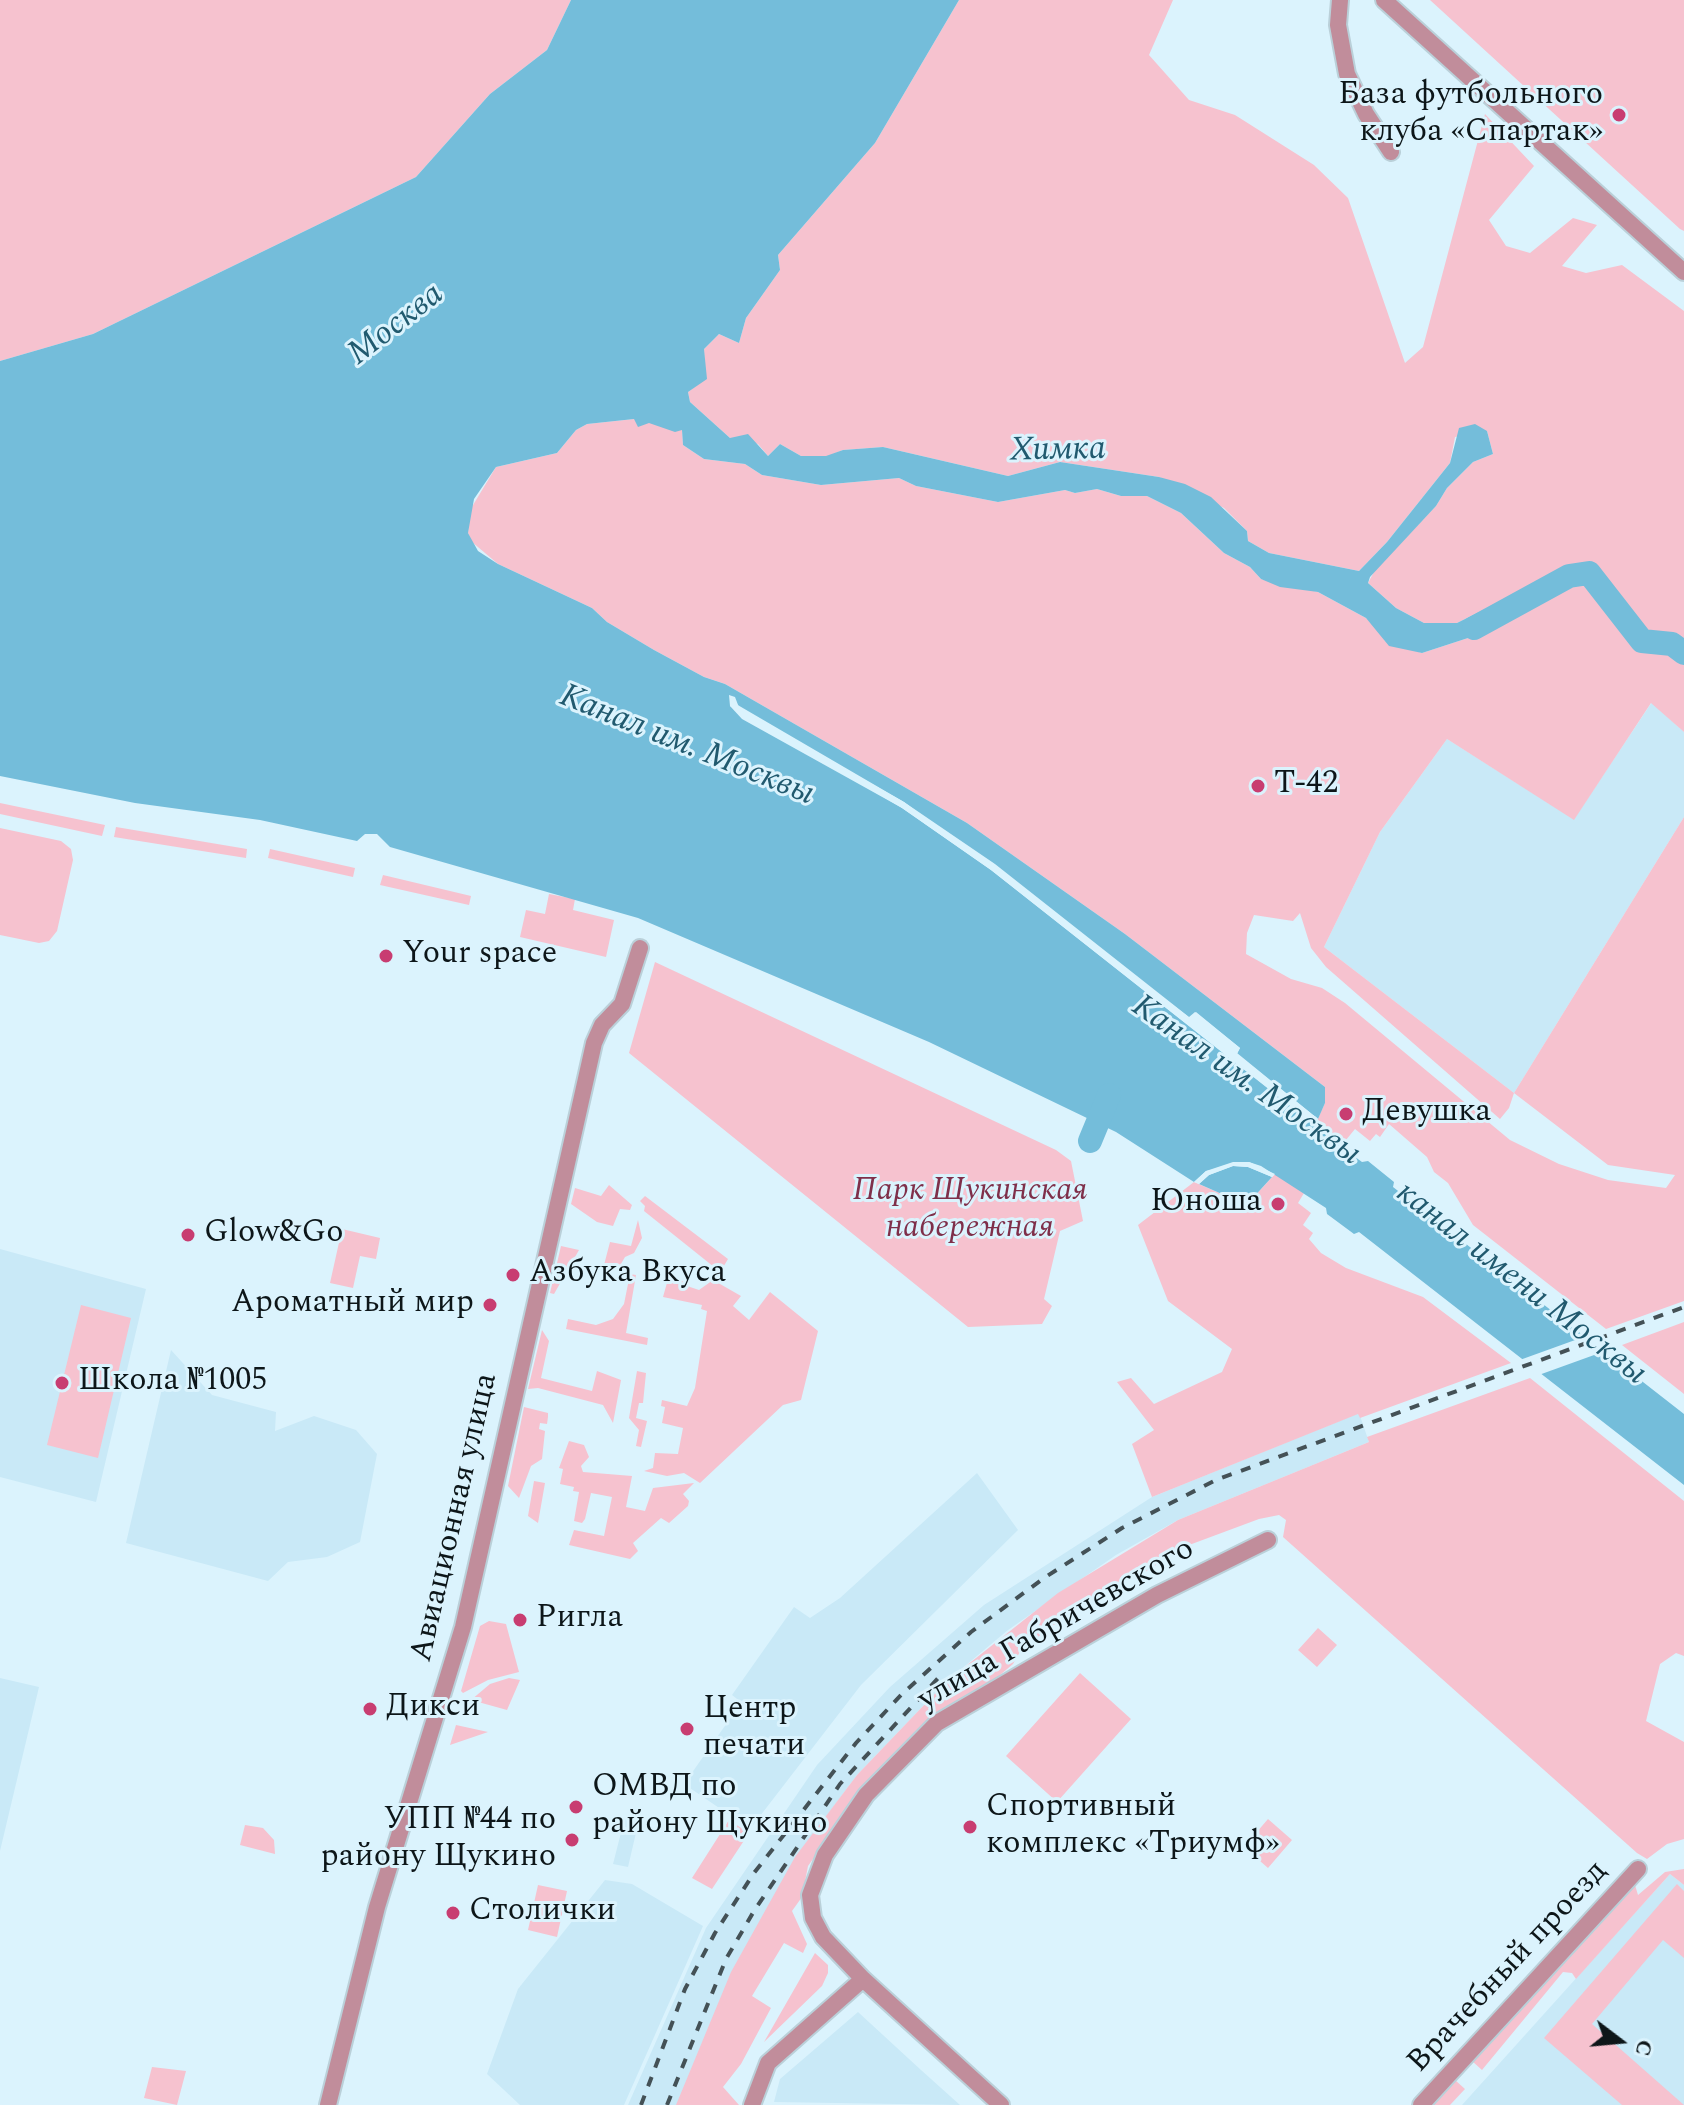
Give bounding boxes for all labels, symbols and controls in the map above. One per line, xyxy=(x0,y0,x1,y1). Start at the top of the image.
place label: База футбольного клуба «Спартак» xyxy=(1338,78,1603,153)
marker: База футбольного клуба «Спартак» xyxy=(1610,106,1628,124)
water label: Москва xyxy=(341,276,453,376)
water label: Химка xyxy=(1010,431,1106,473)
water label: Канал им. Москвы xyxy=(553,677,819,817)
place label: Т-42 xyxy=(1274,767,1338,805)
marker: Т-42 xyxy=(1249,777,1267,795)
place label: Your space xyxy=(402,937,557,975)
marker: Your space xyxy=(377,947,395,965)
water label: Канал им. Москвы xyxy=(1122,988,1368,1176)
place label: Девушка xyxy=(1362,1095,1491,1133)
marker: Девушка xyxy=(1337,1105,1355,1123)
park label: Парк Щукинская набережная xyxy=(853,1174,1087,1249)
water label: канал имени Москвы xyxy=(1386,1174,1654,1396)
place label: Юноша xyxy=(1150,1185,1262,1223)
marker: Юноша xyxy=(1269,1195,1287,1213)
place label: Glow&Go xyxy=(204,1216,343,1254)
marker: Glow&Go xyxy=(179,1226,197,1244)
place label: Азбука Вкуса xyxy=(529,1256,726,1294)
marker: Азбука Вкуса xyxy=(504,1266,522,1284)
place label: Ароматный мир xyxy=(231,1286,474,1324)
marker: Ароматный мир xyxy=(481,1296,499,1314)
place label: Школа №1005 xyxy=(78,1364,267,1402)
street label: Авиационная улица xyxy=(404,1370,508,1666)
marker: Школа №1005 xyxy=(53,1374,71,1392)
street label: улица Габричевского xyxy=(912,1531,1202,1721)
place label: Ригла xyxy=(536,1601,623,1639)
marker: Ригла xyxy=(511,1611,529,1629)
place label: Дикси xyxy=(386,1690,480,1728)
place label: Центр печати xyxy=(703,1692,805,1767)
marker: Дикси xyxy=(361,1700,379,1718)
marker: Центр печати xyxy=(678,1720,696,1738)
place label: ОМВД по району Щукино xyxy=(592,1770,828,1845)
place label: Спортивный комплекс «Триумф» xyxy=(986,1790,1280,1865)
marker: ОМВД по району Щукино xyxy=(567,1798,585,1816)
place label: УПП №44 по району Щукино xyxy=(320,1803,556,1878)
marker: Спортивный комплекс «Триумф» xyxy=(961,1818,979,1836)
marker: УПП №44 по району Щукино xyxy=(563,1831,581,1849)
street label: Врачебный проезд xyxy=(1401,1854,1617,2082)
place label: Столички xyxy=(469,1894,616,1932)
marker: Столички xyxy=(444,1904,462,1922)
north arrow xyxy=(1580,2001,1660,2081)
text: С xyxy=(1626,2036,1662,2060)

